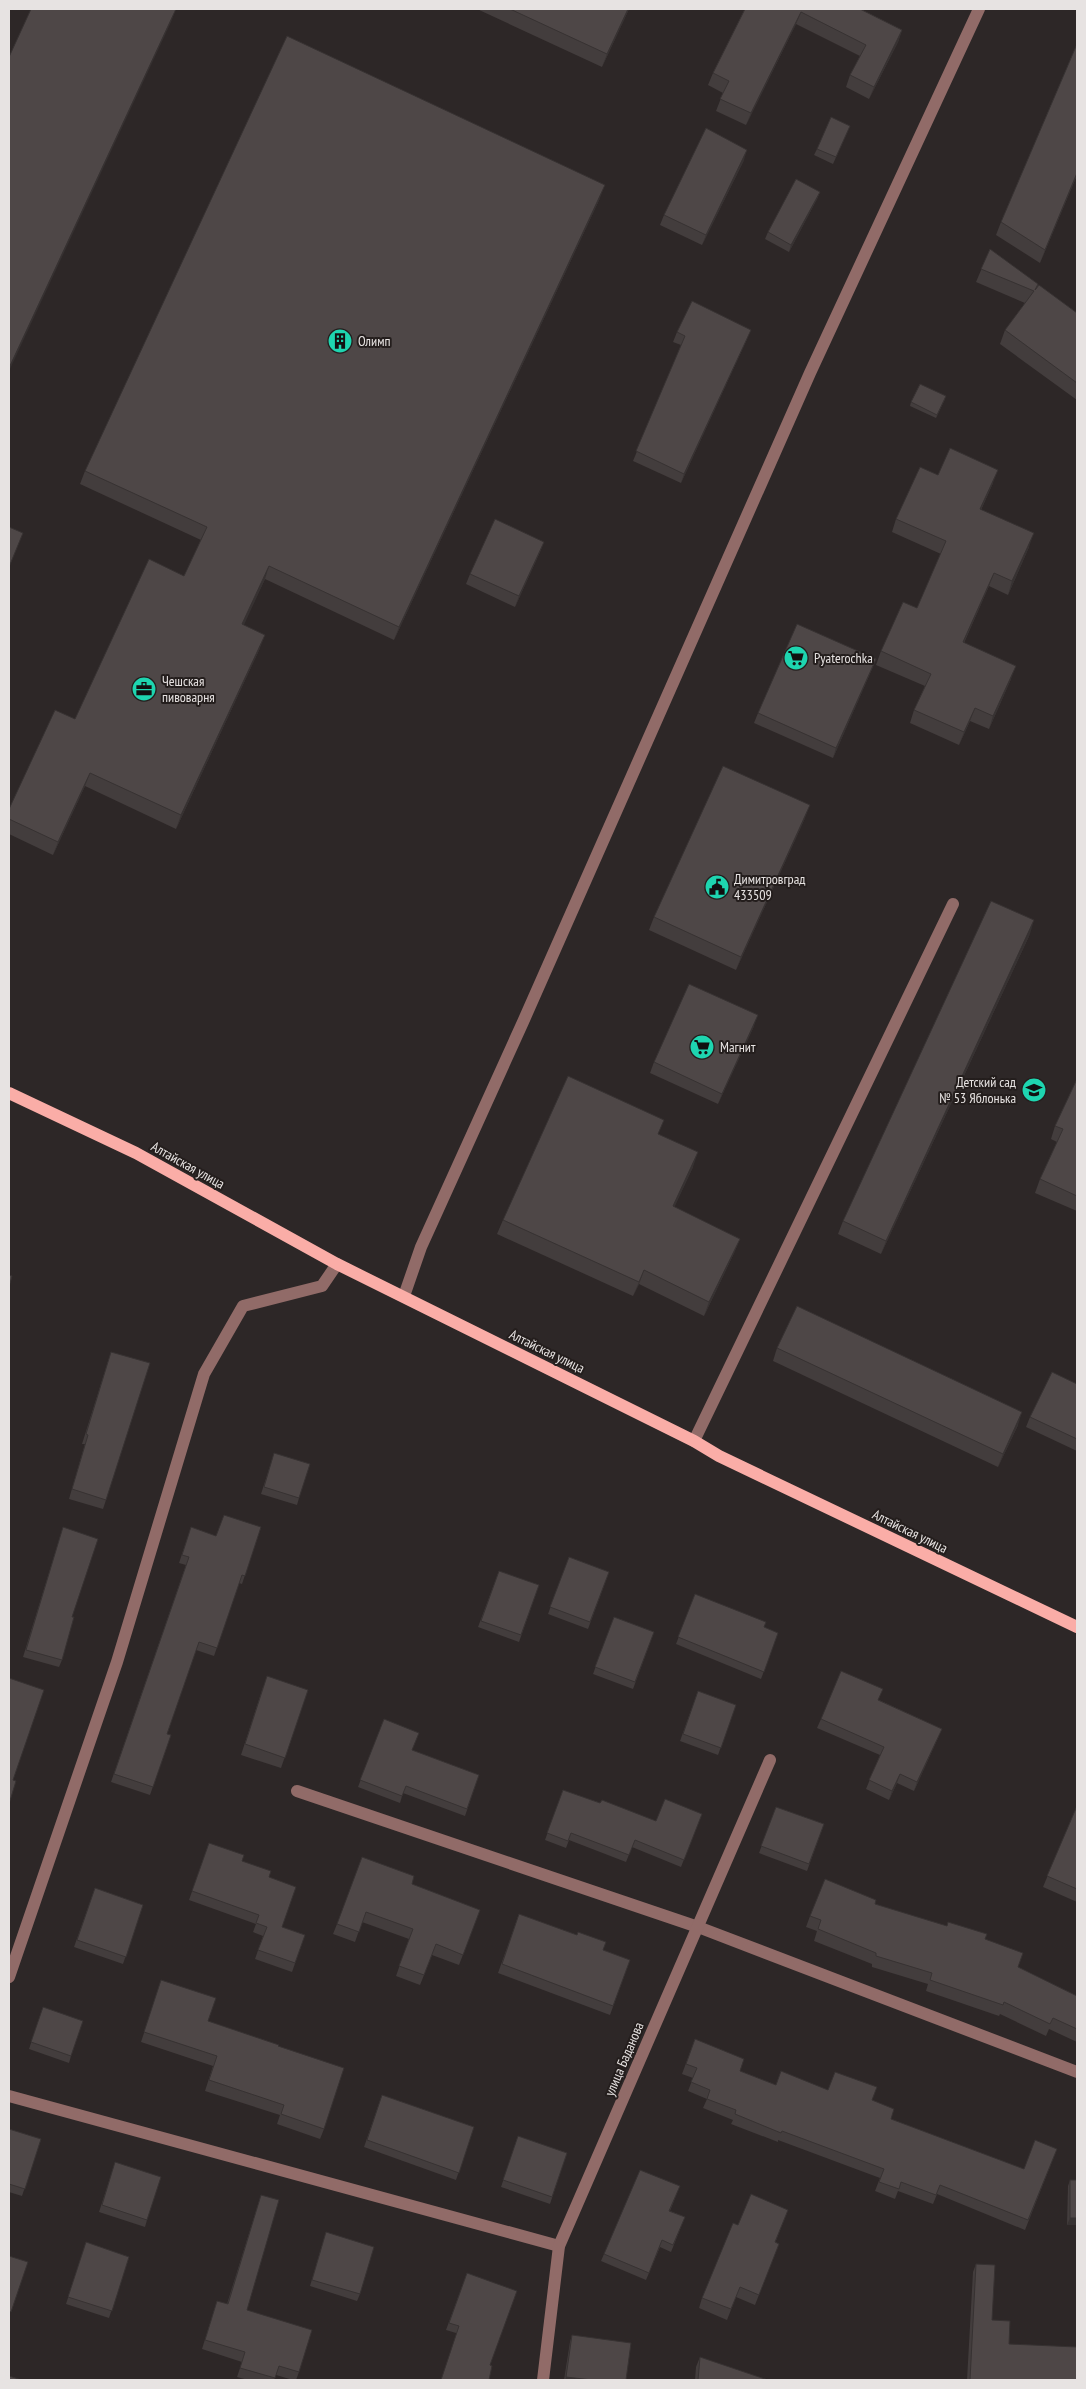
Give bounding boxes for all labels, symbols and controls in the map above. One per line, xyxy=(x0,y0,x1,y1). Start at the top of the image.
building icon: Олимп xyxy=(327,328,353,354)
place label: Олимп xyxy=(358,332,391,350)
supermarket icon: Pyaterochka xyxy=(783,645,809,671)
place label: Pyaterochka xyxy=(814,649,873,667)
place label: Чешская пивоварня xyxy=(162,672,215,706)
office icon: Чешская пивоварня xyxy=(131,676,157,702)
place label: Димитровград 433509 xyxy=(734,870,805,904)
public building icon: Димитровград 433509 xyxy=(704,874,730,900)
supermarket icon: Магнит xyxy=(689,1034,715,1060)
place label: Магнит xyxy=(720,1038,756,1056)
place label: Детский сад № 53 Яблонька xyxy=(939,1073,1016,1107)
school or university icon: Детский сад № 53 Яблонька xyxy=(1021,1077,1047,1103)
street label: Алтайская улица xyxy=(148,1137,228,1193)
street label: Алтайская улица xyxy=(506,1325,588,1377)
street label: Алтайская улица xyxy=(869,1505,951,1557)
street label: улица Баданова xyxy=(600,2019,648,2099)

